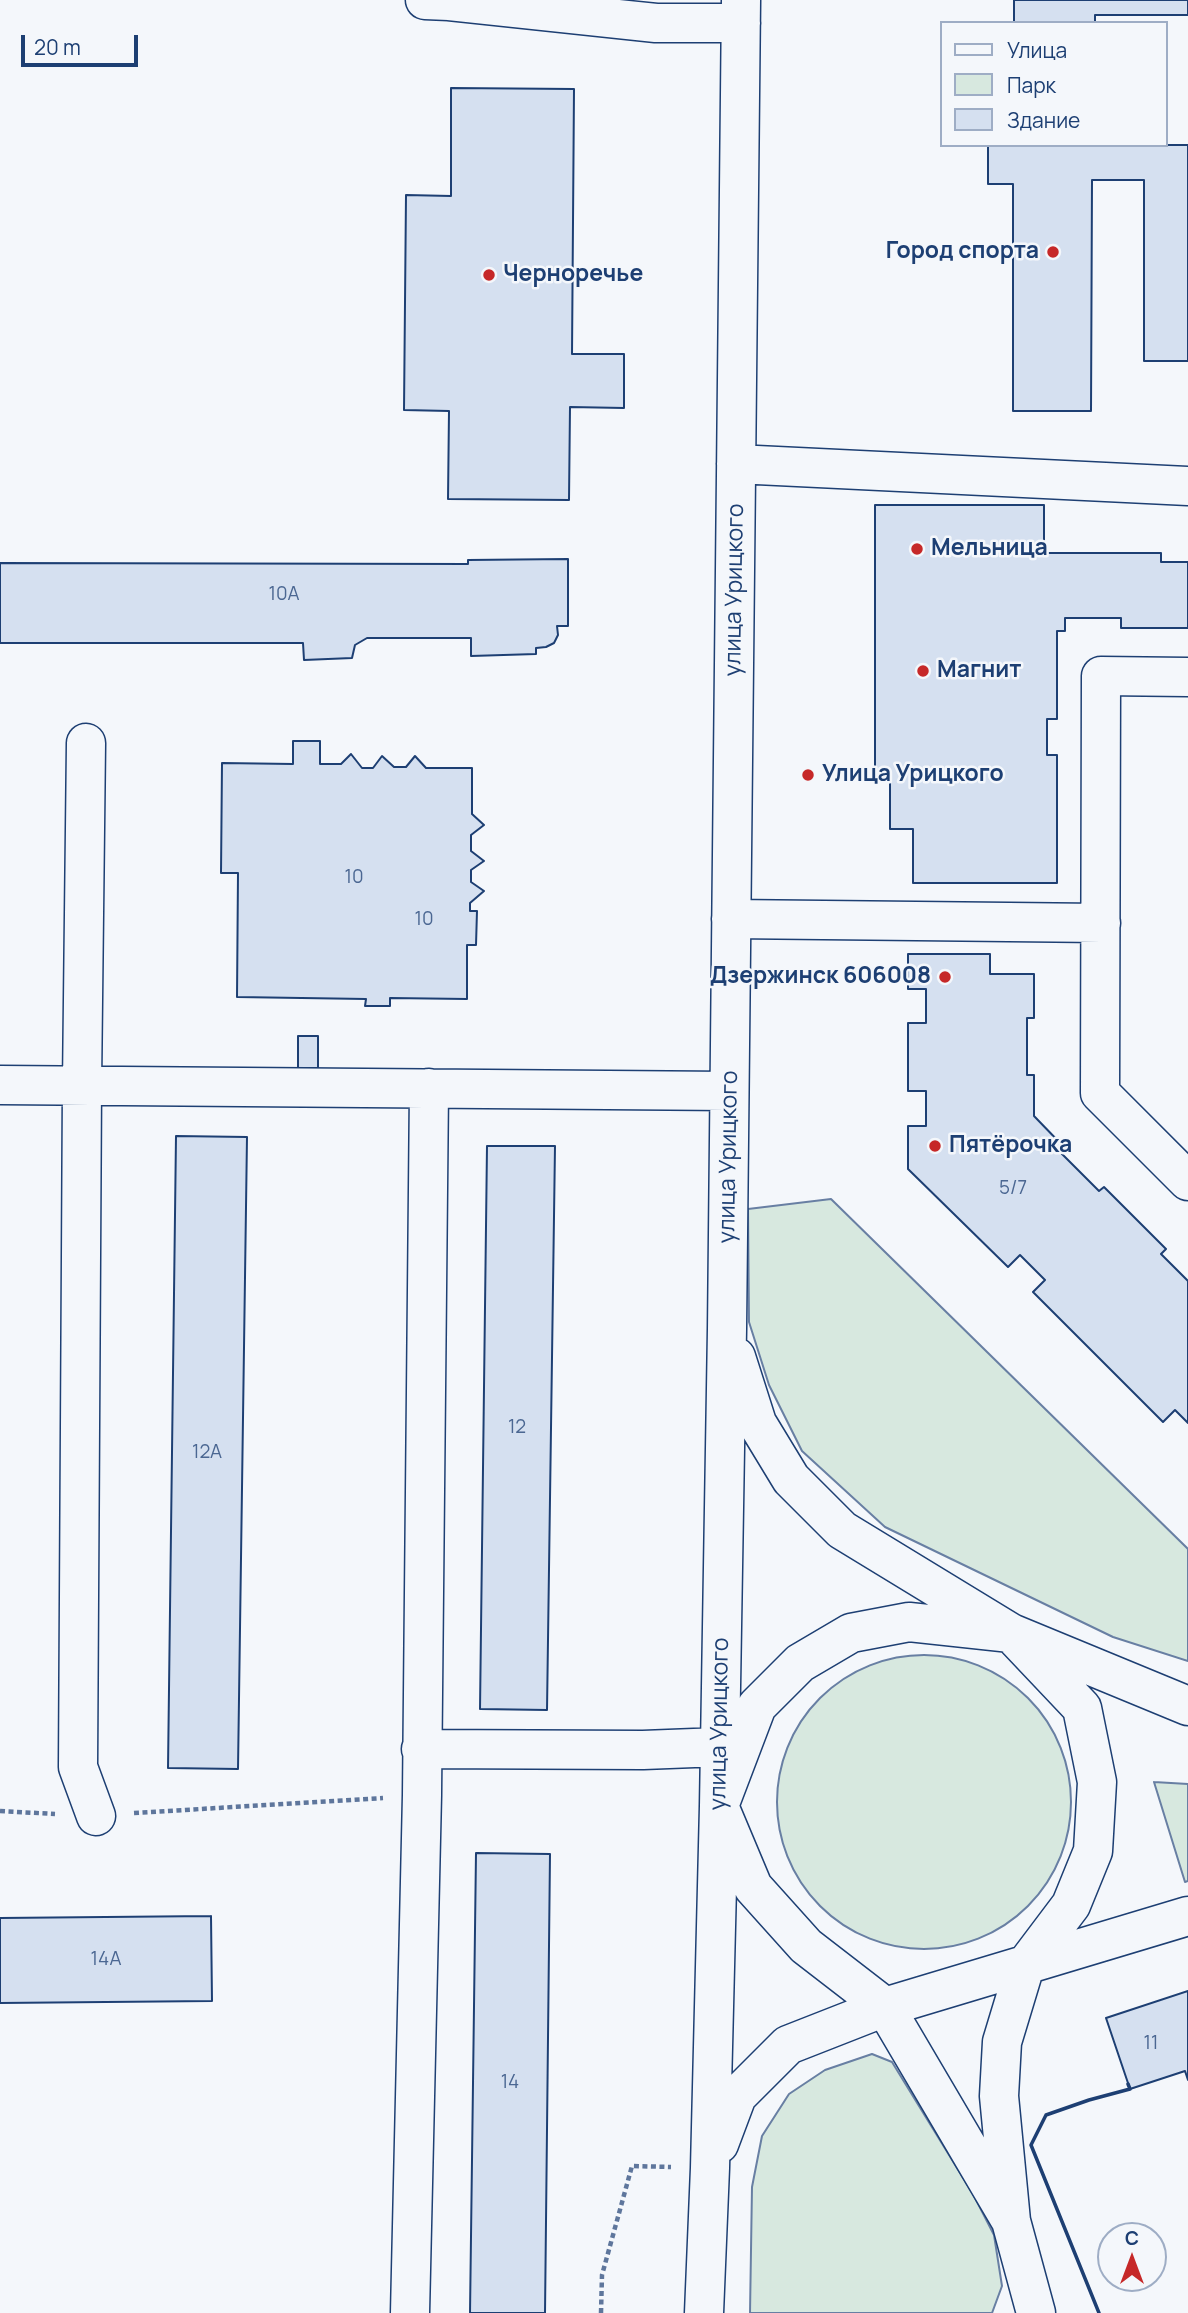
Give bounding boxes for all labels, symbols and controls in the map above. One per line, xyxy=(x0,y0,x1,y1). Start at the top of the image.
scale bar xyxy=(24,21,142,65)
legend xyxy=(940,21,1167,147)
text: 20 m xyxy=(34,33,81,61)
text: Улица xyxy=(1007,36,1067,64)
text: Парк xyxy=(1007,71,1056,99)
text: Здание xyxy=(1007,106,1080,134)
place label: Город спорта xyxy=(886,238,1039,266)
marker: Город спорта xyxy=(1045,244,1061,260)
place label: Черноречье xyxy=(503,261,643,289)
marker: Черноречье xyxy=(481,267,497,283)
street label: улица Урицкого xyxy=(720,503,750,677)
place label: Мельница xyxy=(931,535,1048,563)
marker: Мельница xyxy=(909,541,925,557)
house number: 10А xyxy=(268,584,300,606)
place label: Магнит xyxy=(937,657,1021,685)
marker: Магнит xyxy=(915,663,931,679)
place label: Улица Урицкого xyxy=(822,761,1004,789)
marker: Улица Урицкого xyxy=(800,767,816,783)
house number: 10 xyxy=(345,867,363,889)
house number: 10 xyxy=(415,909,433,931)
place label: Дзержинск 606008 xyxy=(710,963,931,991)
marker: Дзержинск 606008 xyxy=(937,969,953,985)
street label: улица Урицкого xyxy=(714,1070,744,1244)
place label: Пятёрочка xyxy=(949,1132,1072,1160)
marker: Пятёрочка xyxy=(927,1138,943,1154)
house number: 5/7 xyxy=(999,1178,1027,1200)
house number: 12 xyxy=(508,1417,526,1439)
house number: 12А xyxy=(192,1442,222,1464)
street label: улица Урицкого xyxy=(705,1637,735,1811)
house number: 14А xyxy=(91,1949,121,1971)
house number: 11 xyxy=(1144,2033,1158,2055)
house number: 14 xyxy=(501,2072,519,2094)
north arrow xyxy=(1097,2222,1167,2292)
text: С xyxy=(1125,2225,1139,2251)

